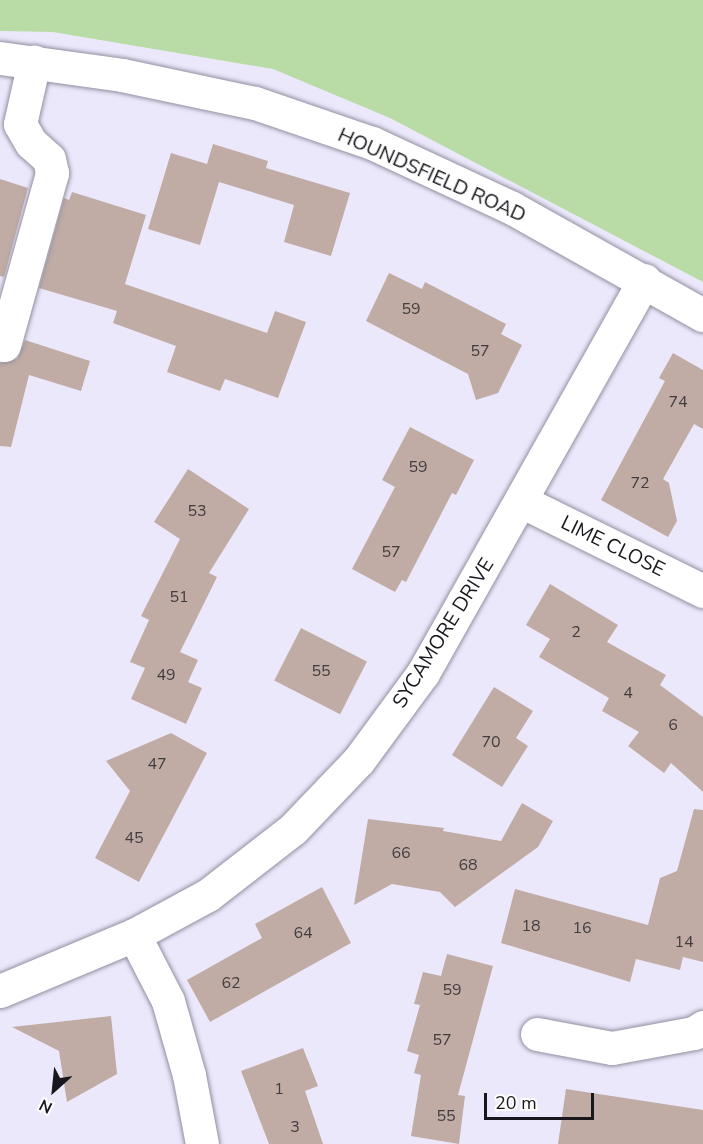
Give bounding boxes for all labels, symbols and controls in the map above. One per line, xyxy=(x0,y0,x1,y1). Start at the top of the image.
street label: HOUNDSFIELD ROAD xyxy=(334,123,530,227)
house number: 59 xyxy=(401,299,421,319)
house number: 57 xyxy=(470,341,490,361)
house number: 74 xyxy=(668,392,688,412)
house number: 59 xyxy=(408,457,428,477)
house number: 72 xyxy=(630,473,650,493)
house number: 53 xyxy=(187,501,207,521)
street label: LIME CLOSE xyxy=(557,510,669,582)
house number: 57 xyxy=(381,542,401,562)
street label: SYCAMORE DRIVE xyxy=(387,554,499,712)
house number: 51 xyxy=(169,587,189,607)
house number: 2 xyxy=(571,622,581,642)
house number: 55 xyxy=(311,661,331,681)
house number: 49 xyxy=(156,665,176,685)
house number: 4 xyxy=(623,683,633,703)
house number: 6 xyxy=(668,715,678,735)
house number: 70 xyxy=(481,732,501,752)
house number: 47 xyxy=(147,754,167,774)
house number: 45 xyxy=(124,828,144,848)
house number: 66 xyxy=(391,843,411,863)
house number: 68 xyxy=(458,855,478,875)
house number: 18 xyxy=(521,916,541,936)
house number: 16 xyxy=(572,918,592,938)
house number: 64 xyxy=(293,923,313,943)
house number: 14 xyxy=(674,932,694,952)
house number: 62 xyxy=(221,973,241,993)
house number: 59 xyxy=(442,980,462,1000)
house number: 57 xyxy=(432,1030,452,1050)
north arrow xyxy=(24,1060,84,1120)
house number: 1 xyxy=(274,1079,284,1099)
scale bar xyxy=(487,1081,596,1119)
text: 20 m xyxy=(495,1091,537,1115)
text: N xyxy=(36,1094,56,1119)
house number: 55 xyxy=(436,1106,456,1126)
house number: 3 xyxy=(290,1117,300,1137)

